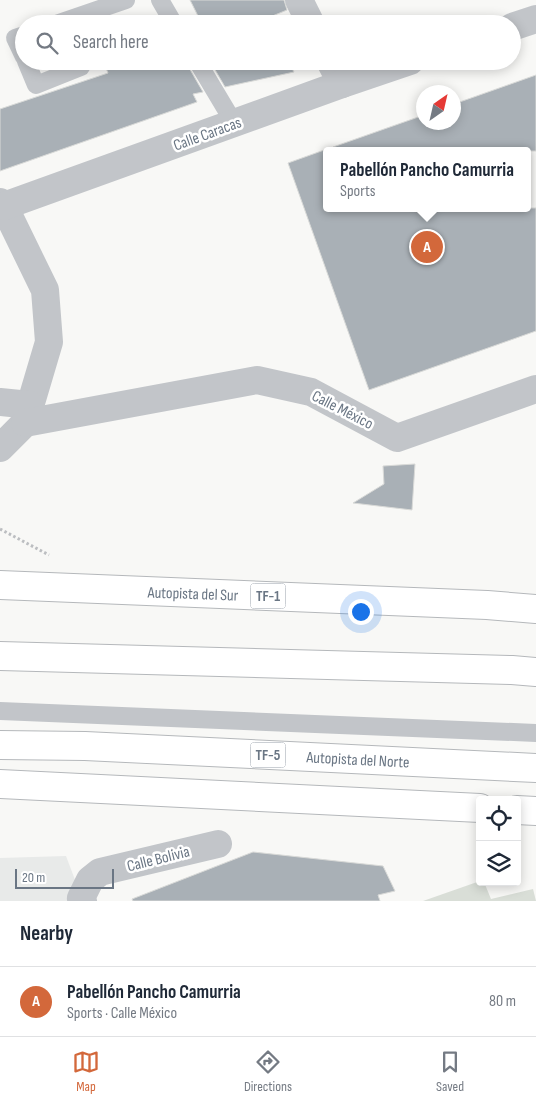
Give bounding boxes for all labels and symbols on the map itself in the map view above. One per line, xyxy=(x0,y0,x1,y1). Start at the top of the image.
north arrow xyxy=(416,85,461,130)
street label: Calle Caracas xyxy=(171,113,244,155)
pin: A xyxy=(411,228,443,266)
street label: Calle México xyxy=(308,387,376,434)
street label: Autopista del Sur xyxy=(146,583,239,606)
road number: TF-1 xyxy=(250,584,286,608)
your location xyxy=(348,599,374,625)
road number: TF-5 xyxy=(250,742,286,768)
street label: Autopista del Norte xyxy=(305,748,410,773)
street label: Calle Bolivia xyxy=(125,843,192,876)
scale bar xyxy=(15,866,114,889)

